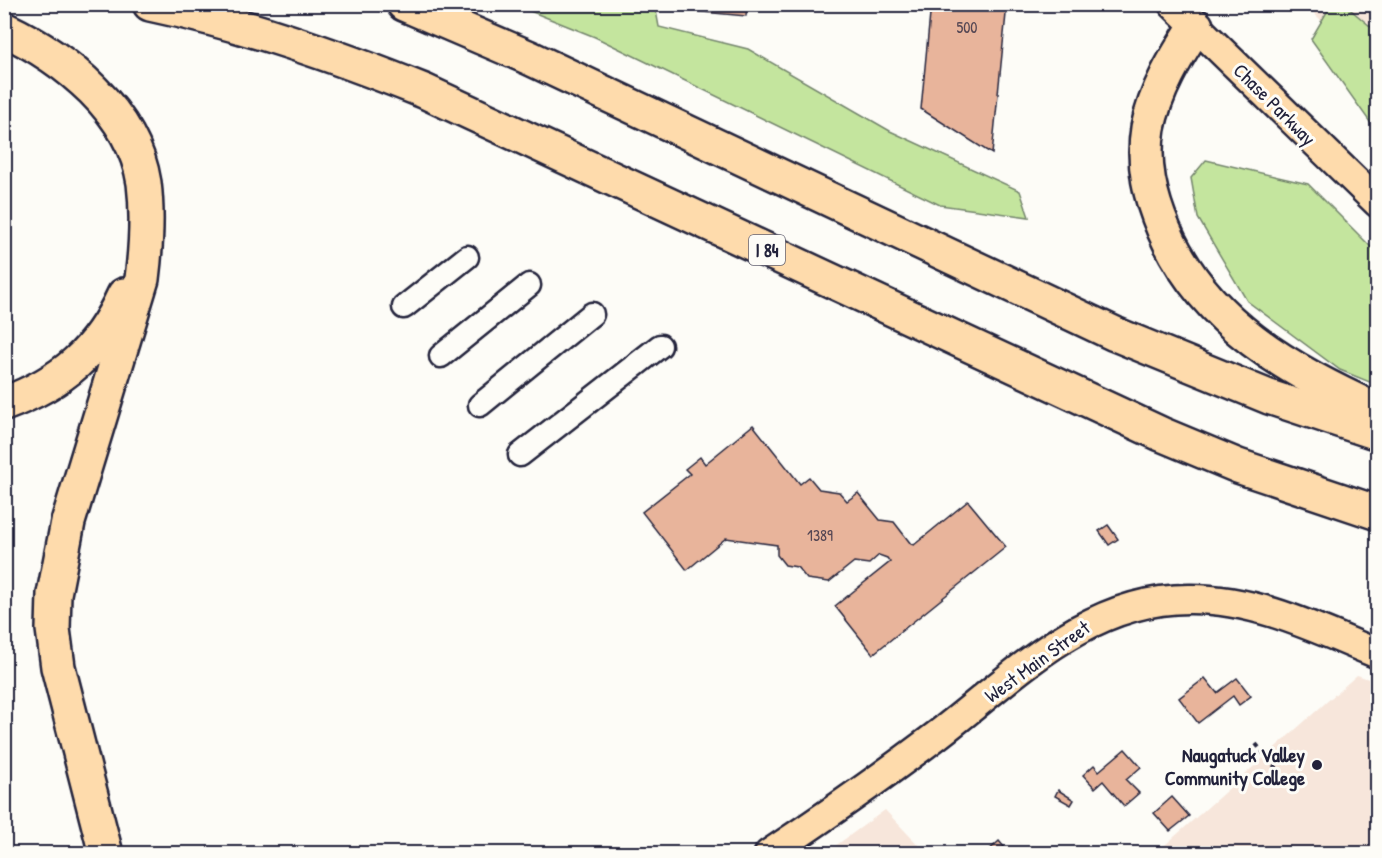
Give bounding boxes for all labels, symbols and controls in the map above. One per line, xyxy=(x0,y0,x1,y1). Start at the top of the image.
house number: 500 xyxy=(956,16,978,38)
street label: Chase Parkway xyxy=(1228,57,1322,151)
road number: I 84 xyxy=(749,235,785,265)
house number: 1389 xyxy=(807,524,833,546)
street label: West Main Street xyxy=(979,613,1096,708)
place label: Naugatuck Valley Community College xyxy=(1165,741,1306,792)
marker: Naugatuck Valley Community College xyxy=(1310,758,1324,772)

